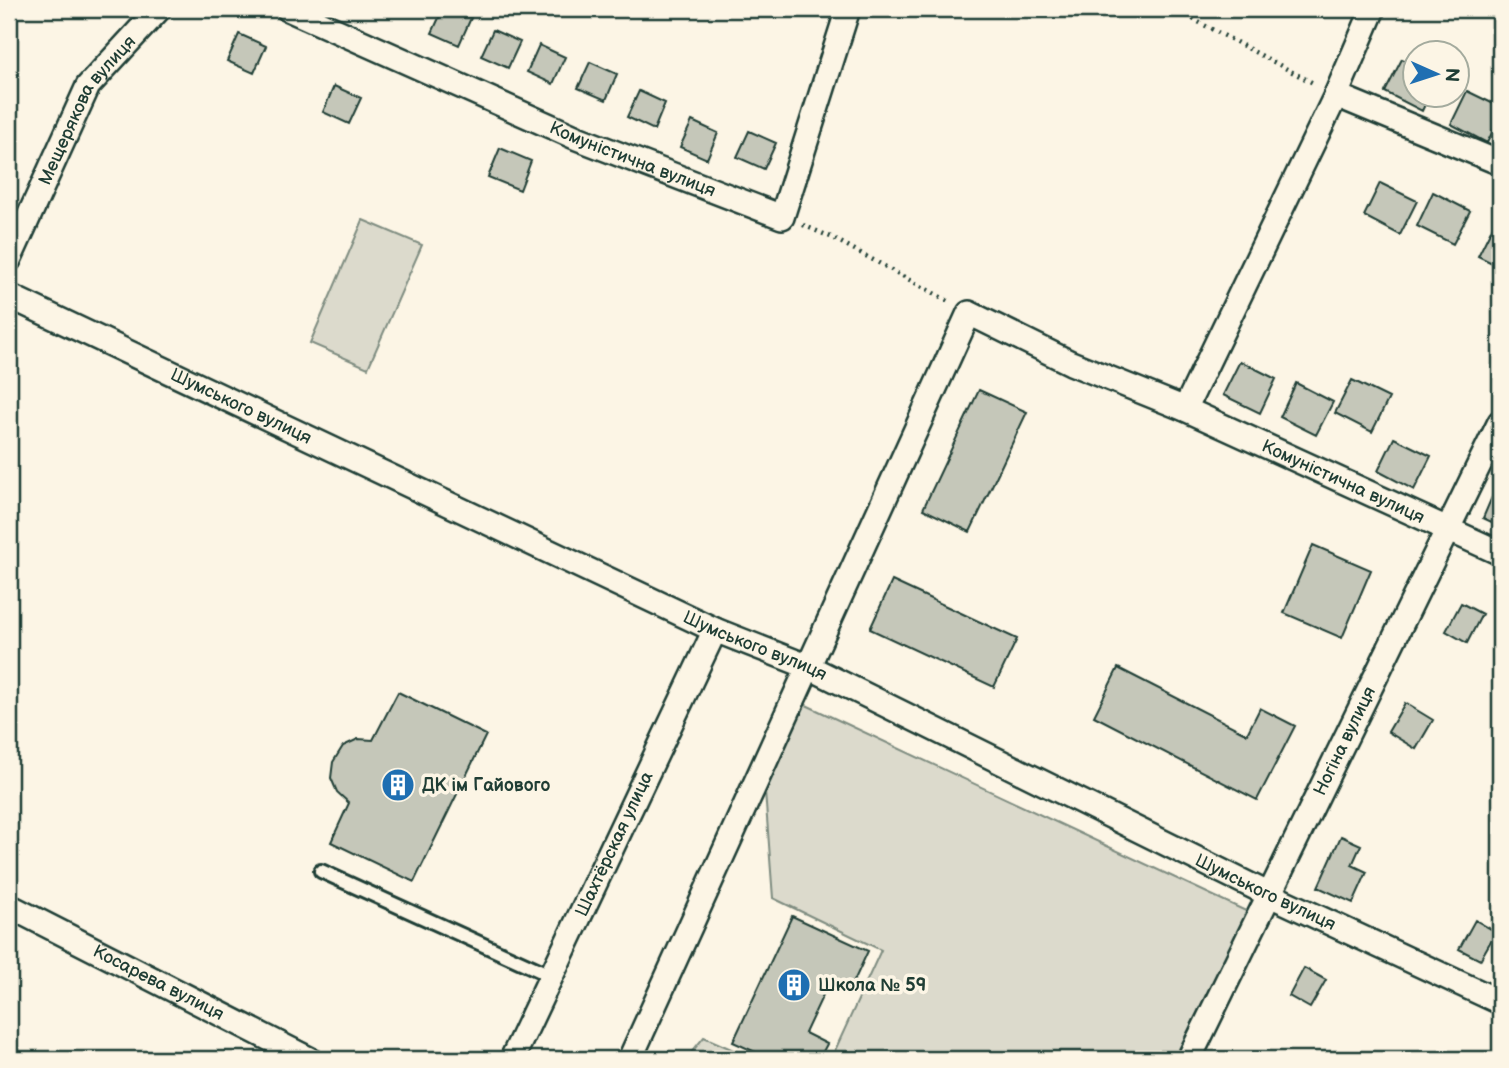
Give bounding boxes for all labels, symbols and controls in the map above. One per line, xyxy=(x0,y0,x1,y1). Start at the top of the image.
street label: Мещерякова вулиця xyxy=(34,31,140,188)
north arrow xyxy=(1400,38,1470,108)
text: N xyxy=(1440,67,1463,83)
street label: Комуністична вулиця xyxy=(546,117,719,201)
street label: Шумського вулиця xyxy=(167,364,315,448)
street label: Комуністична вулиця xyxy=(1259,435,1428,528)
street label: Шумського вулиця xyxy=(680,606,830,685)
street label: Ногіна вулиця xyxy=(1309,683,1380,799)
building icon: ДК ім Гайового xyxy=(379,766,417,804)
street label: Шахтёрская улица xyxy=(571,768,657,920)
place label: ДК ім Гайового xyxy=(422,775,550,796)
street label: Шумського вулиця xyxy=(1192,849,1339,935)
street label: Косарева вулиця xyxy=(90,940,228,1024)
building icon: Школа № 59 xyxy=(775,966,813,1004)
place label: Школа № 59 xyxy=(818,975,926,996)

